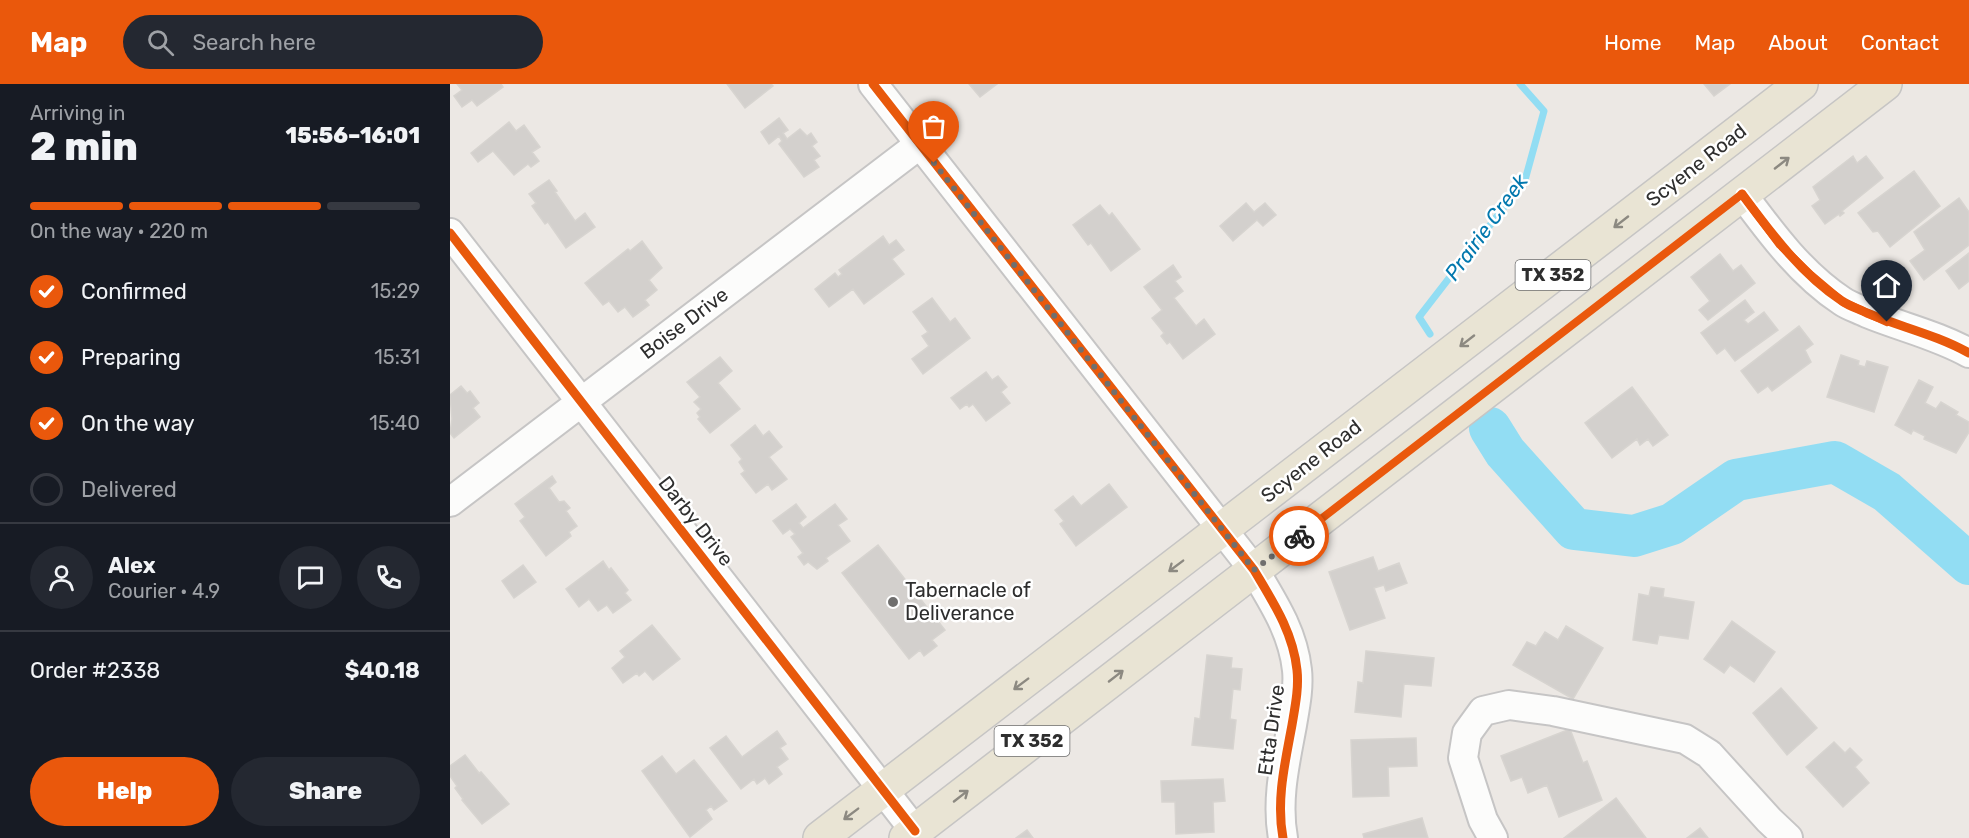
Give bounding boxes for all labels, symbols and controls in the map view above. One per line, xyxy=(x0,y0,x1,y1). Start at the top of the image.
search box xyxy=(123,15,543,69)
text: Map xyxy=(30,26,87,59)
icon: search xyxy=(144,26,177,59)
text: Search here xyxy=(192,29,316,56)
text: Home xyxy=(1604,30,1661,55)
text: Map xyxy=(1694,30,1735,55)
text: About xyxy=(1768,30,1828,55)
text: Contact xyxy=(1861,30,1939,55)
text: Arriving in xyxy=(30,101,125,125)
pin xyxy=(908,101,959,163)
icon: bag xyxy=(917,110,950,143)
street label: Scyene Road xyxy=(1641,118,1751,212)
text: 15:56–16:01 xyxy=(285,122,420,149)
text: 2 min xyxy=(30,124,138,170)
one-way arrow xyxy=(1774,157,1790,170)
water label: Prairie Creek xyxy=(1439,168,1534,285)
one-way arrow xyxy=(1614,216,1630,229)
text: On the way · 220 m xyxy=(30,219,208,243)
road number: TX 352 xyxy=(1516,260,1590,290)
pin xyxy=(1861,260,1912,322)
icon: home xyxy=(1870,269,1903,302)
icon: check xyxy=(30,275,63,308)
text: Confirmed xyxy=(81,278,187,305)
text: 15:29 xyxy=(371,279,420,303)
street label: Boise Drive xyxy=(635,282,733,364)
one-way arrow xyxy=(1459,335,1475,347)
icon: check xyxy=(30,341,63,374)
text: Preparing xyxy=(81,344,181,371)
text: 15:31 xyxy=(374,345,420,369)
icon: check xyxy=(30,407,63,440)
text: On the way xyxy=(81,410,195,437)
text: 15:40 xyxy=(369,411,420,435)
street label: Scyene Road xyxy=(1256,414,1366,508)
street label: Darby Drive xyxy=(653,471,739,571)
text: Delivered xyxy=(81,476,177,503)
courier xyxy=(1269,506,1329,566)
icon: bike xyxy=(1283,520,1316,553)
button: person xyxy=(30,546,93,609)
button: chat xyxy=(279,546,342,609)
button: phone xyxy=(357,546,420,609)
text: Alex xyxy=(108,552,156,579)
one-way arrow xyxy=(1168,559,1184,572)
place label: Tabernacle of Deliverance xyxy=(905,578,1031,625)
text: Courier · 4.9 xyxy=(108,579,220,603)
marker: Tabernacle of Deliverance xyxy=(886,595,900,609)
text: Order #2338 xyxy=(30,657,160,684)
text: $40.18 xyxy=(345,657,420,684)
one-way arrow xyxy=(1107,670,1123,683)
one-way arrow xyxy=(1013,677,1029,690)
street label: Etta Drive xyxy=(1253,683,1289,777)
road number: TX 352 xyxy=(994,726,1070,756)
button: Help xyxy=(30,757,219,826)
button: Share xyxy=(231,757,420,826)
one-way arrow xyxy=(953,789,969,802)
one-way arrow xyxy=(844,808,860,820)

